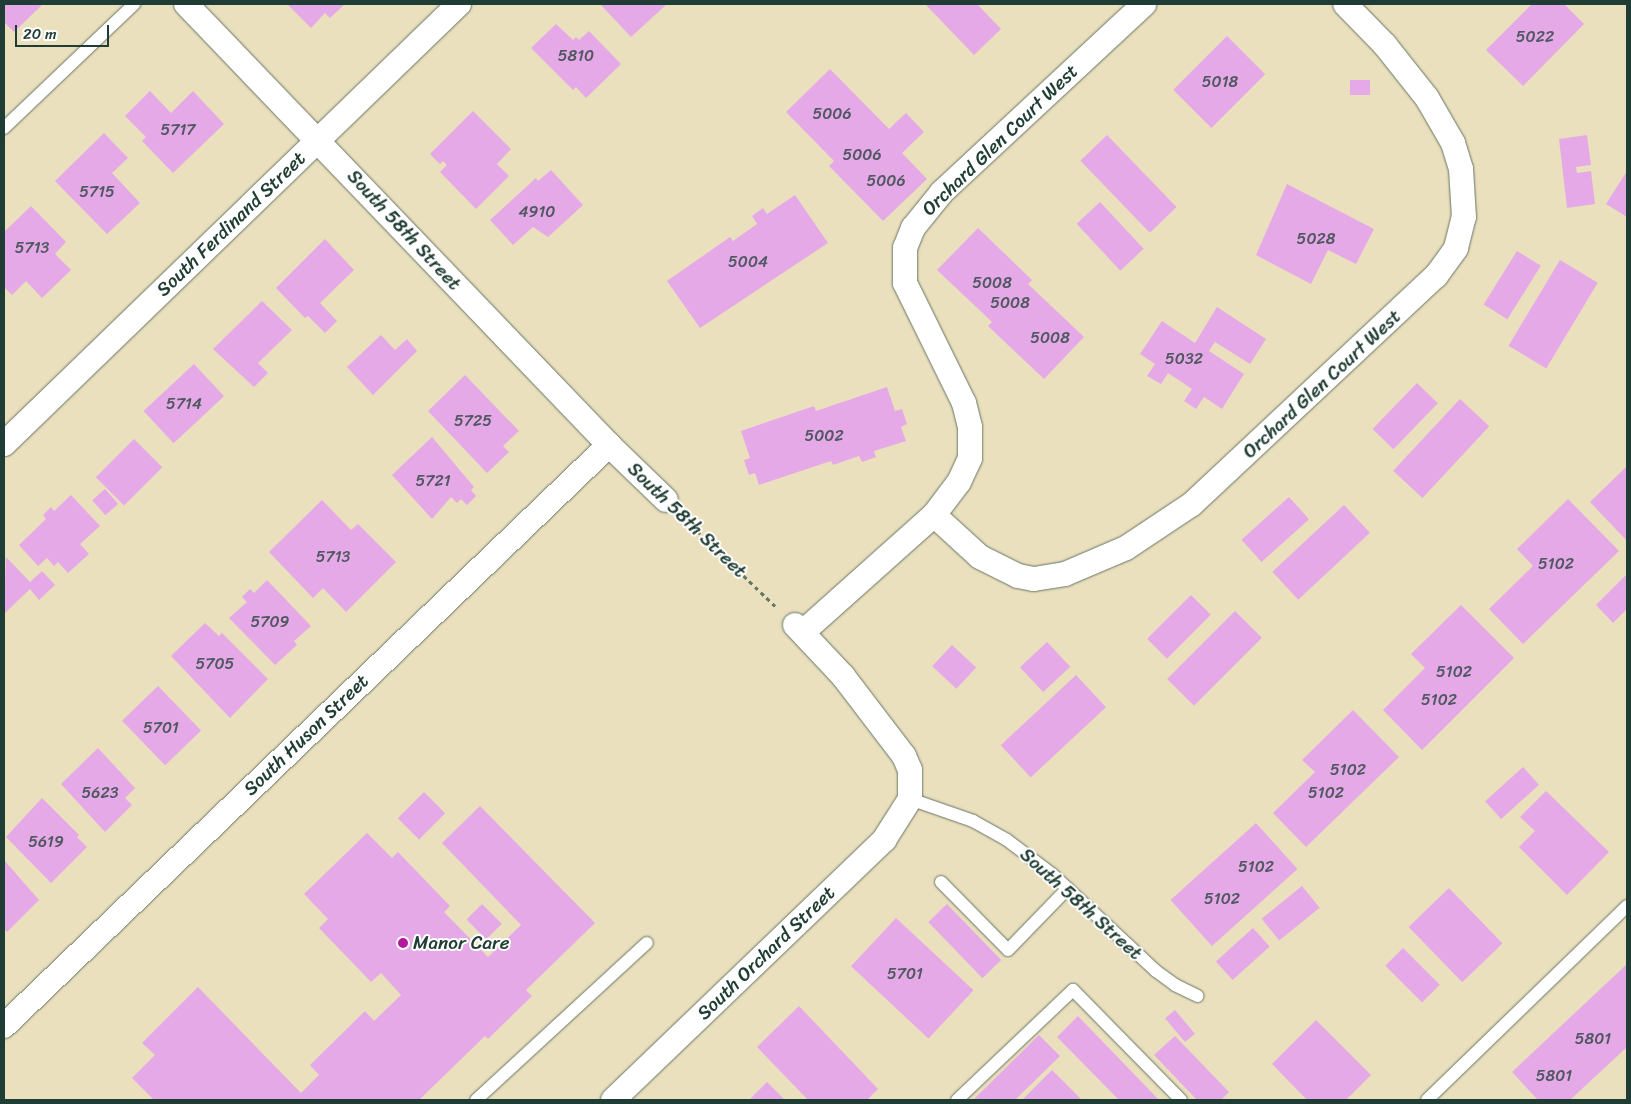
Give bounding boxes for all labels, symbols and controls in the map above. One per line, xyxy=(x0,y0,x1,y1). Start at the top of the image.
scale bar xyxy=(18,15,111,47)
text: 20 m xyxy=(23,21,57,47)
house number: 5022 xyxy=(1516,27,1554,47)
house number: 5810 xyxy=(558,46,594,66)
street label: Orchard Glen Court West xyxy=(917,59,1083,221)
house number: 5018 xyxy=(1202,72,1238,92)
house number: 5006 xyxy=(812,104,852,124)
house number: 5717 xyxy=(161,120,195,140)
house number: 5006 xyxy=(842,145,882,165)
street label: South Ferdinand Street xyxy=(152,147,310,301)
street label: South 58th Street xyxy=(342,165,466,295)
house number: 5006 xyxy=(866,171,906,191)
house number: 5715 xyxy=(79,182,115,202)
house number: 4910 xyxy=(519,202,555,222)
house number: 5028 xyxy=(1297,229,1335,249)
house number: 5713 xyxy=(15,238,49,258)
house number: 5004 xyxy=(728,252,768,272)
house number: 5008 xyxy=(972,273,1012,293)
house number: 5008 xyxy=(990,293,1030,313)
street label: Orchard Glen Court West xyxy=(1238,305,1406,463)
house number: 5008 xyxy=(1030,328,1070,348)
house number: 5032 xyxy=(1165,349,1203,369)
house number: 5714 xyxy=(166,394,202,414)
house number: 5725 xyxy=(454,411,492,431)
house number: 5002 xyxy=(804,426,844,446)
street label: South 58th Street xyxy=(623,457,751,583)
house number: 5721 xyxy=(415,471,451,491)
house number: 5713 xyxy=(316,547,350,567)
house number: 5102 xyxy=(1538,554,1574,574)
house number: 5709 xyxy=(251,612,289,632)
house number: 5705 xyxy=(196,654,234,674)
house number: 5102 xyxy=(1436,662,1472,682)
street label: South Huson Street xyxy=(238,669,374,801)
house number: 5102 xyxy=(1421,690,1457,710)
house number: 5701 xyxy=(143,718,179,738)
house number: 5102 xyxy=(1330,760,1366,780)
house number: 5623 xyxy=(82,783,118,803)
house number: 5102 xyxy=(1308,783,1344,803)
house number: 5619 xyxy=(28,832,64,852)
street label: South 58th Street xyxy=(1015,843,1147,965)
house number: 5102 xyxy=(1238,857,1274,877)
street label: South Orchard Street xyxy=(693,882,839,1024)
house number: 5102 xyxy=(1204,889,1240,909)
place label: Manor Care xyxy=(413,932,510,954)
marker: Manor Care xyxy=(397,937,409,949)
house number: 5701 xyxy=(887,964,923,984)
house number: 5801 xyxy=(1575,1029,1611,1049)
house number: 5801 xyxy=(1536,1066,1572,1086)

